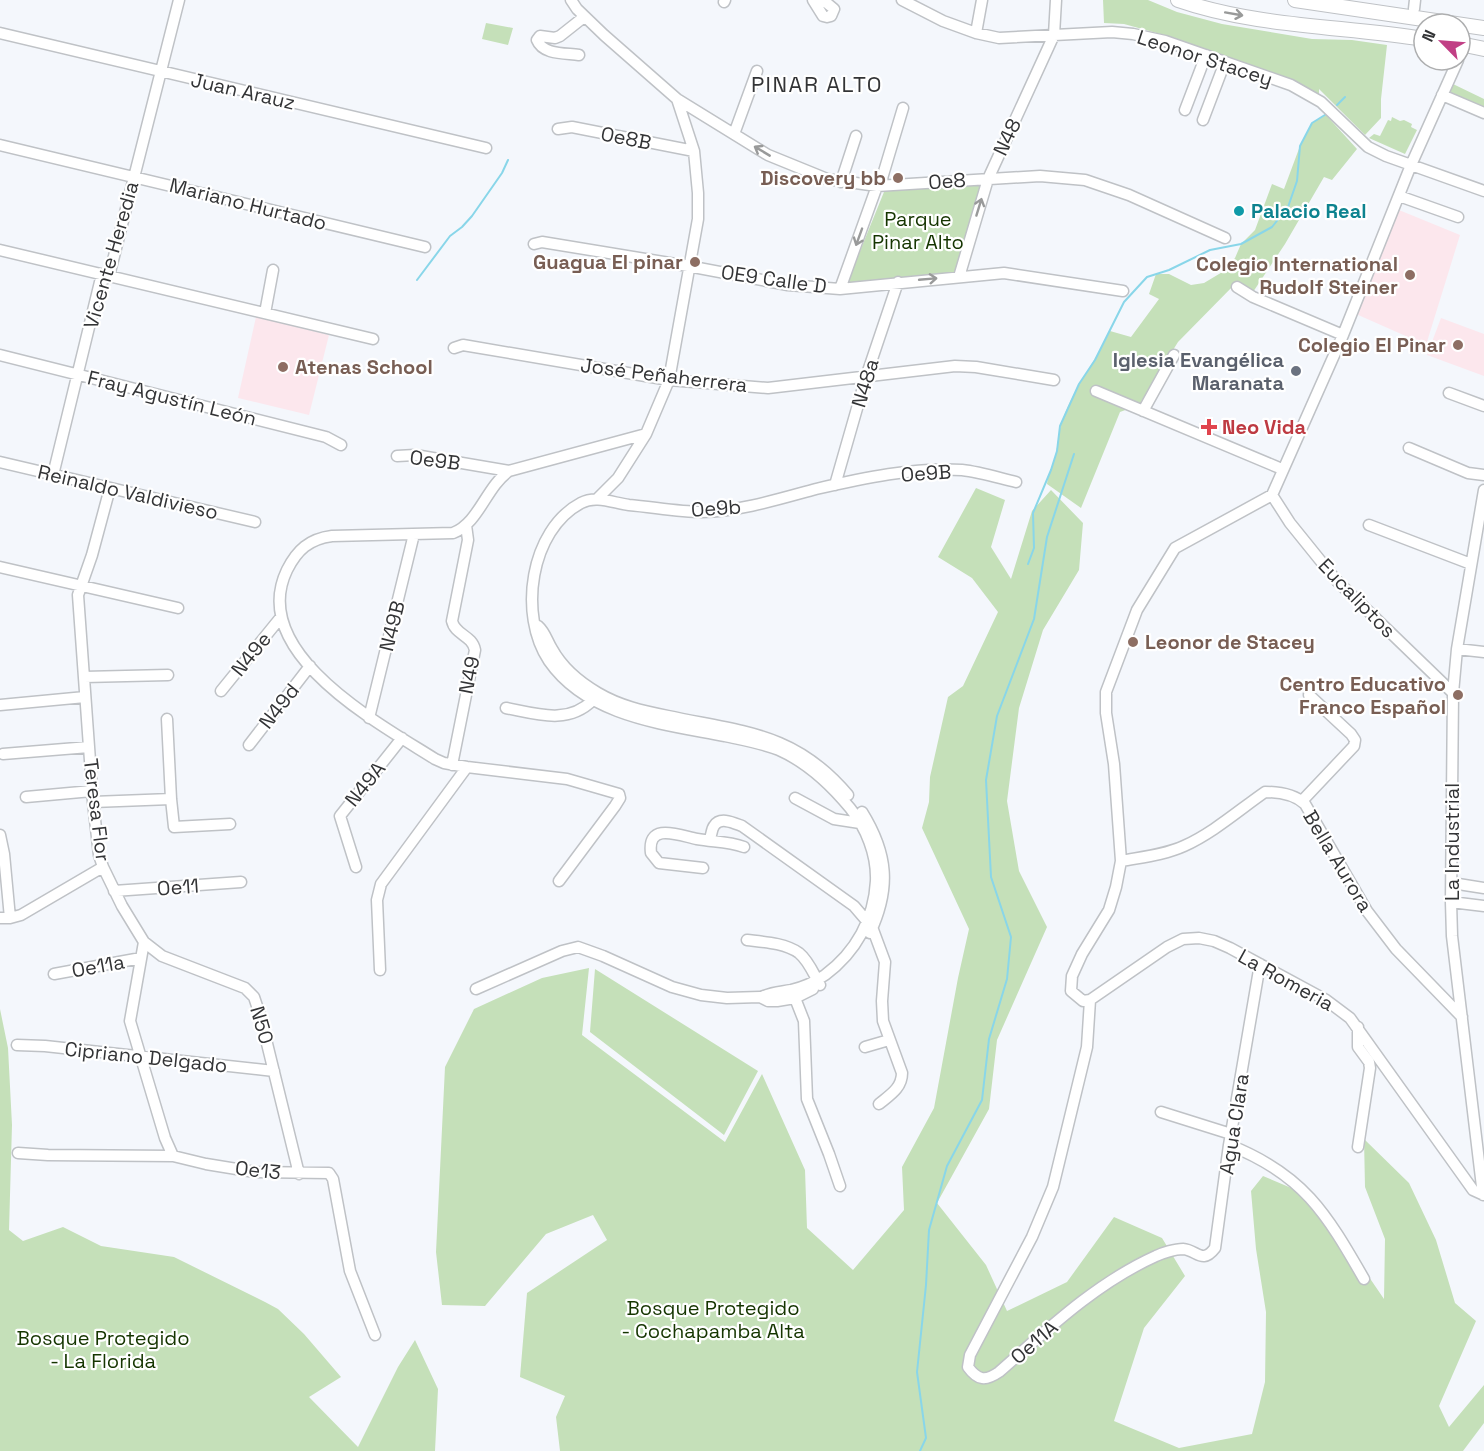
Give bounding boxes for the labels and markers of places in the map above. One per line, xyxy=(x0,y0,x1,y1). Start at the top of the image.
place label: Discovery bb xyxy=(760,165,886,191)
marker: Discovery bb xyxy=(891,171,905,185)
place label: Palacio Real xyxy=(1251,198,1367,224)
marker: Palacio Real xyxy=(1232,204,1246,218)
place label: Guagua El pinar xyxy=(533,249,683,275)
place label: Colegio International Rudolf Steiner xyxy=(1196,251,1398,300)
marker: Guagua El pinar xyxy=(688,255,702,269)
marker: Colegio International Rudolf Steiner xyxy=(1403,268,1417,282)
place label: Colegio El Pinar xyxy=(1298,332,1446,358)
marker: Colegio El Pinar xyxy=(1451,338,1465,352)
place label: Iglesia Evangélica Maranata xyxy=(1113,347,1284,396)
place label: Atenas School xyxy=(295,354,433,380)
marker: Atenas School xyxy=(276,360,290,374)
marker: Iglesia Evangélica Maranata xyxy=(1289,364,1303,378)
place label: Neo Vida xyxy=(1222,414,1306,440)
marker: Neo Vida xyxy=(1200,418,1218,436)
place label: Leonor de Stacey xyxy=(1145,629,1315,655)
marker: Leonor de Stacey xyxy=(1126,635,1140,649)
place label: Centro Educativo Franco Español xyxy=(1279,671,1446,720)
marker: Centro Educativo Franco Español xyxy=(1451,688,1465,702)

